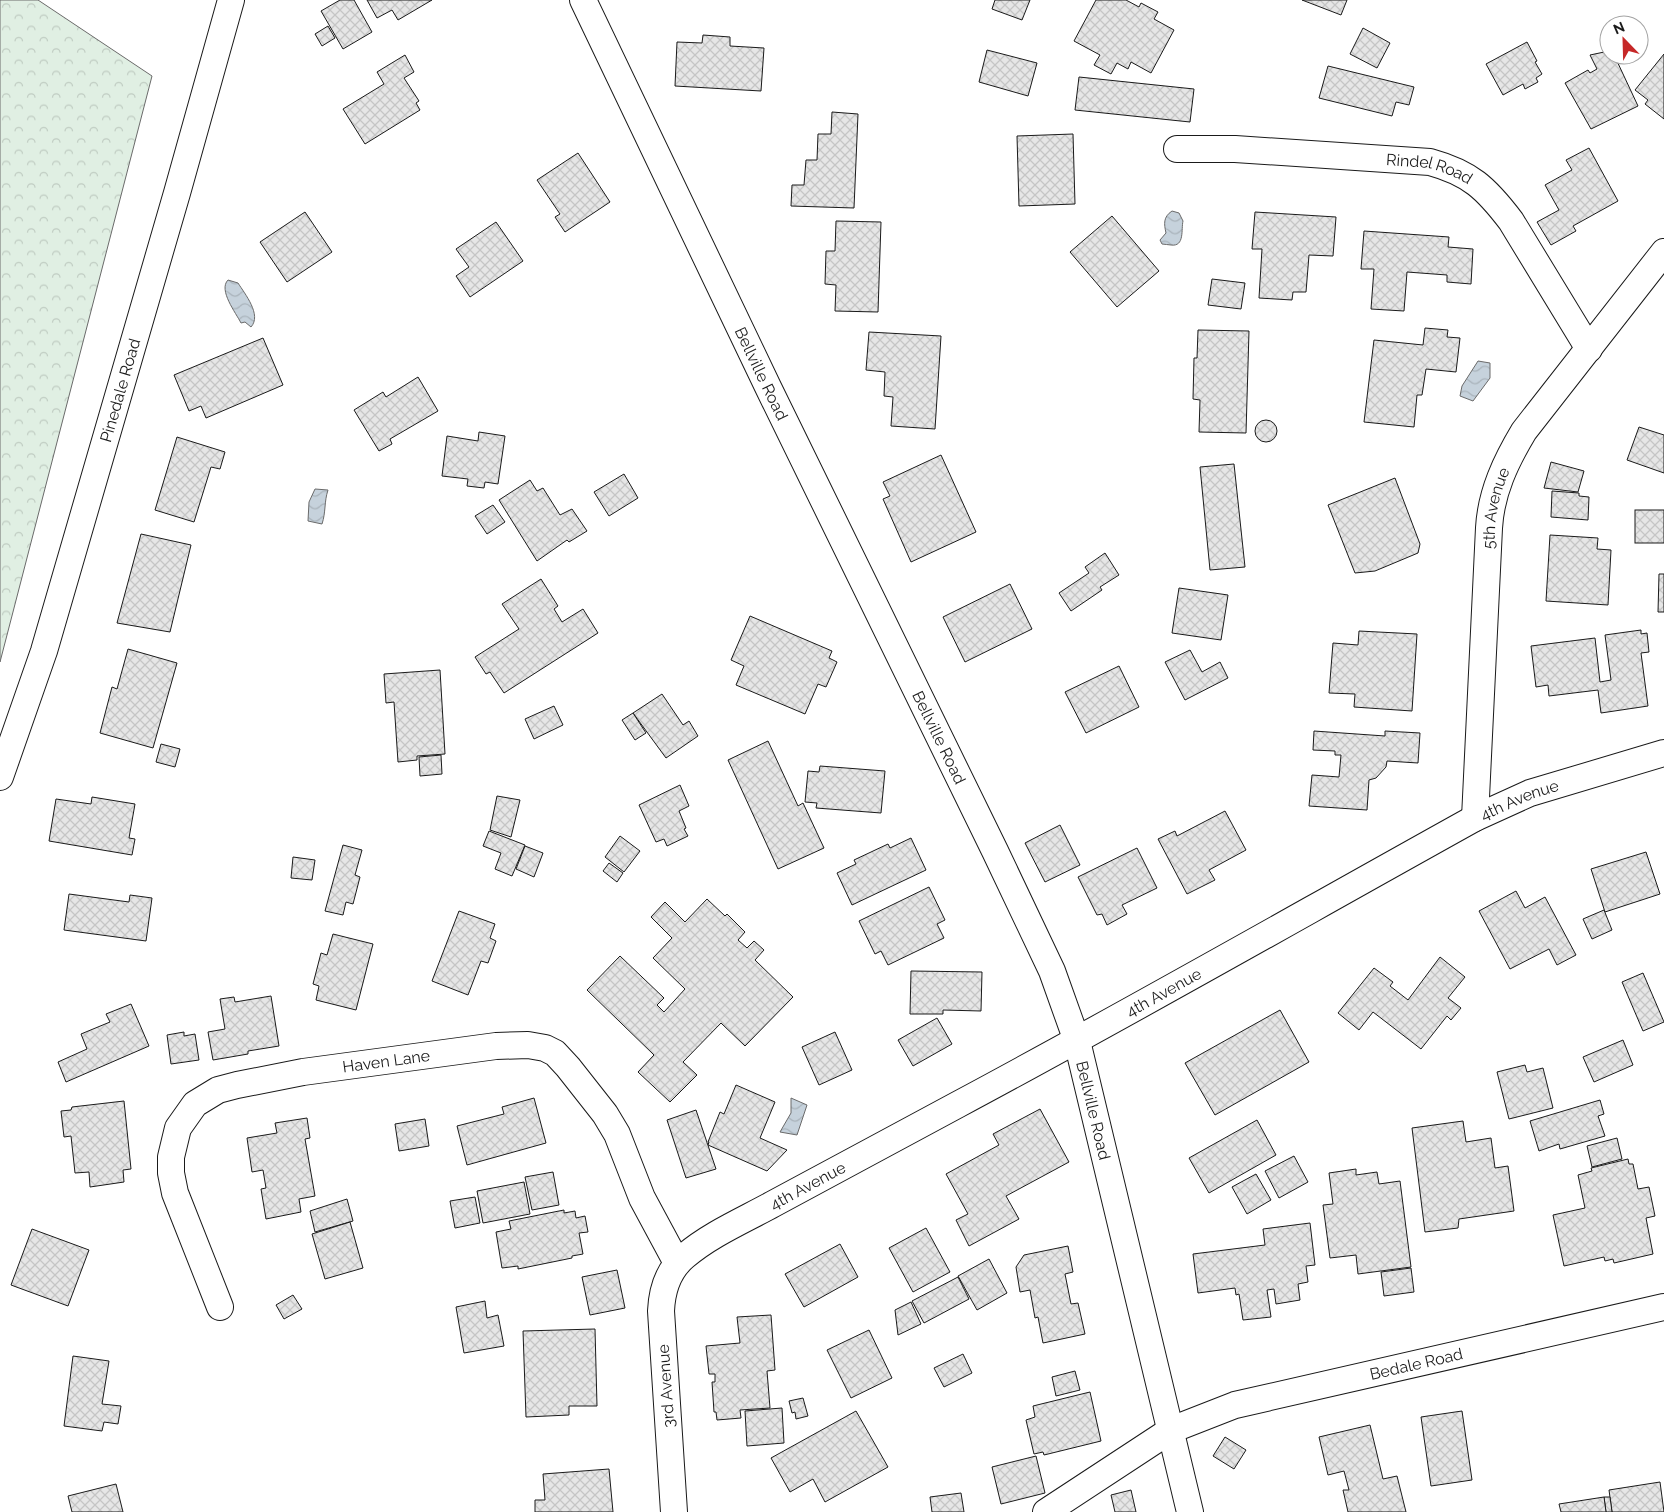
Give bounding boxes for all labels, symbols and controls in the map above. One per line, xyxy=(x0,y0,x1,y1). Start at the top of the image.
north arrow xyxy=(1599,15,1649,65)
text: N xyxy=(1611,19,1627,37)
street label: Rindel Road xyxy=(1386,150,1476,188)
street label: Bellville Road xyxy=(731,324,792,423)
street label: Pinedale Road xyxy=(96,336,144,444)
street label: 5th Avenue xyxy=(1479,464,1513,549)
street label: Bellville Road xyxy=(909,688,970,787)
street label: 4th Avenue xyxy=(1477,776,1561,824)
street label: 4th Avenue xyxy=(1122,964,1204,1021)
street label: Haven Lane xyxy=(341,1045,431,1076)
street label: Bellville Road xyxy=(1073,1059,1115,1162)
street label: 4th Avenue xyxy=(766,1157,849,1213)
street label: 3rd Avenue xyxy=(654,1344,678,1428)
street label: Bedale Road xyxy=(1368,1344,1465,1383)

